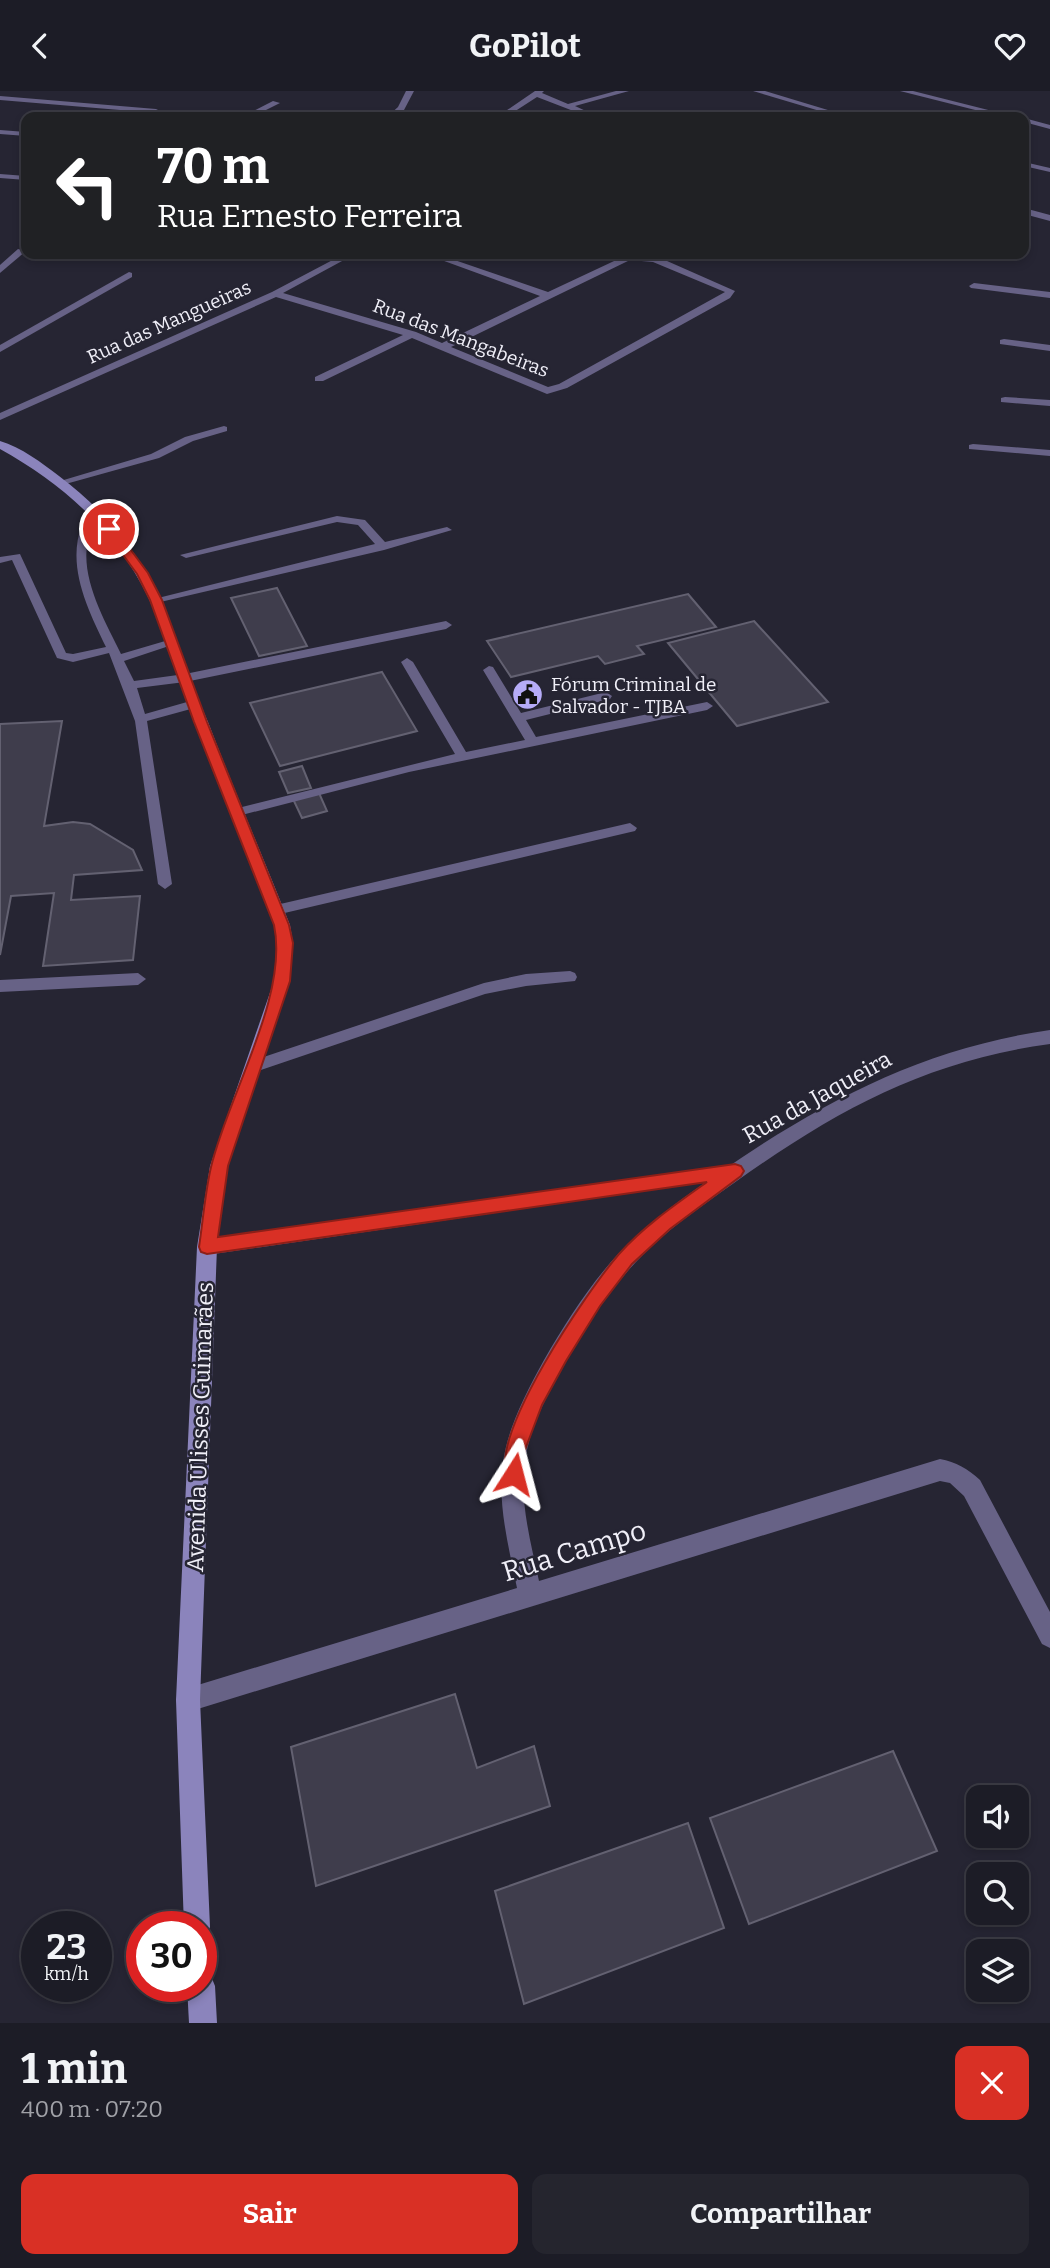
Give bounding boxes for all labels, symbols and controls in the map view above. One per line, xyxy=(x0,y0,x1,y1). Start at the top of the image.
icon: back xyxy=(21,27,59,65)
text: GoPilot xyxy=(469,27,581,65)
icon: heart xyxy=(991,27,1029,65)
text: 70 m xyxy=(157,137,269,196)
icon: left xyxy=(42,140,133,231)
text: Rua Ernesto Ferreira xyxy=(157,197,462,235)
street label: Rua das Mangueiras xyxy=(83,275,255,369)
street label: Rua das Mangabeiras xyxy=(370,294,552,382)
pin xyxy=(79,499,139,559)
icon: arrive xyxy=(90,510,128,548)
place label: Fórum Criminal de Salvador - TJBA xyxy=(551,673,716,718)
public building icon: Fórum Criminal de Salvador - TJBA xyxy=(511,678,545,712)
street label: Rua da Jaqueira xyxy=(738,1044,896,1149)
street label: Avenida Ulisses Guimarães xyxy=(181,1281,219,1573)
position arrow xyxy=(477,1437,551,1511)
street label: Rua Campo xyxy=(498,1514,650,1588)
map controls xyxy=(966,1785,1029,2002)
button: sound xyxy=(966,1785,1029,1848)
button: search xyxy=(966,1862,1029,1925)
speed limit sign: 30 xyxy=(126,1911,217,2002)
text: 23 xyxy=(47,1926,86,1968)
button: layers xyxy=(966,1939,1029,2002)
text: km/h xyxy=(44,1963,89,1985)
text: 1 min xyxy=(21,2044,127,2094)
button: close xyxy=(955,2046,1029,2120)
text: 400 m · 07:20 xyxy=(21,2095,163,2123)
button: Sair xyxy=(21,2174,518,2254)
button: Compartilhar xyxy=(532,2174,1029,2254)

